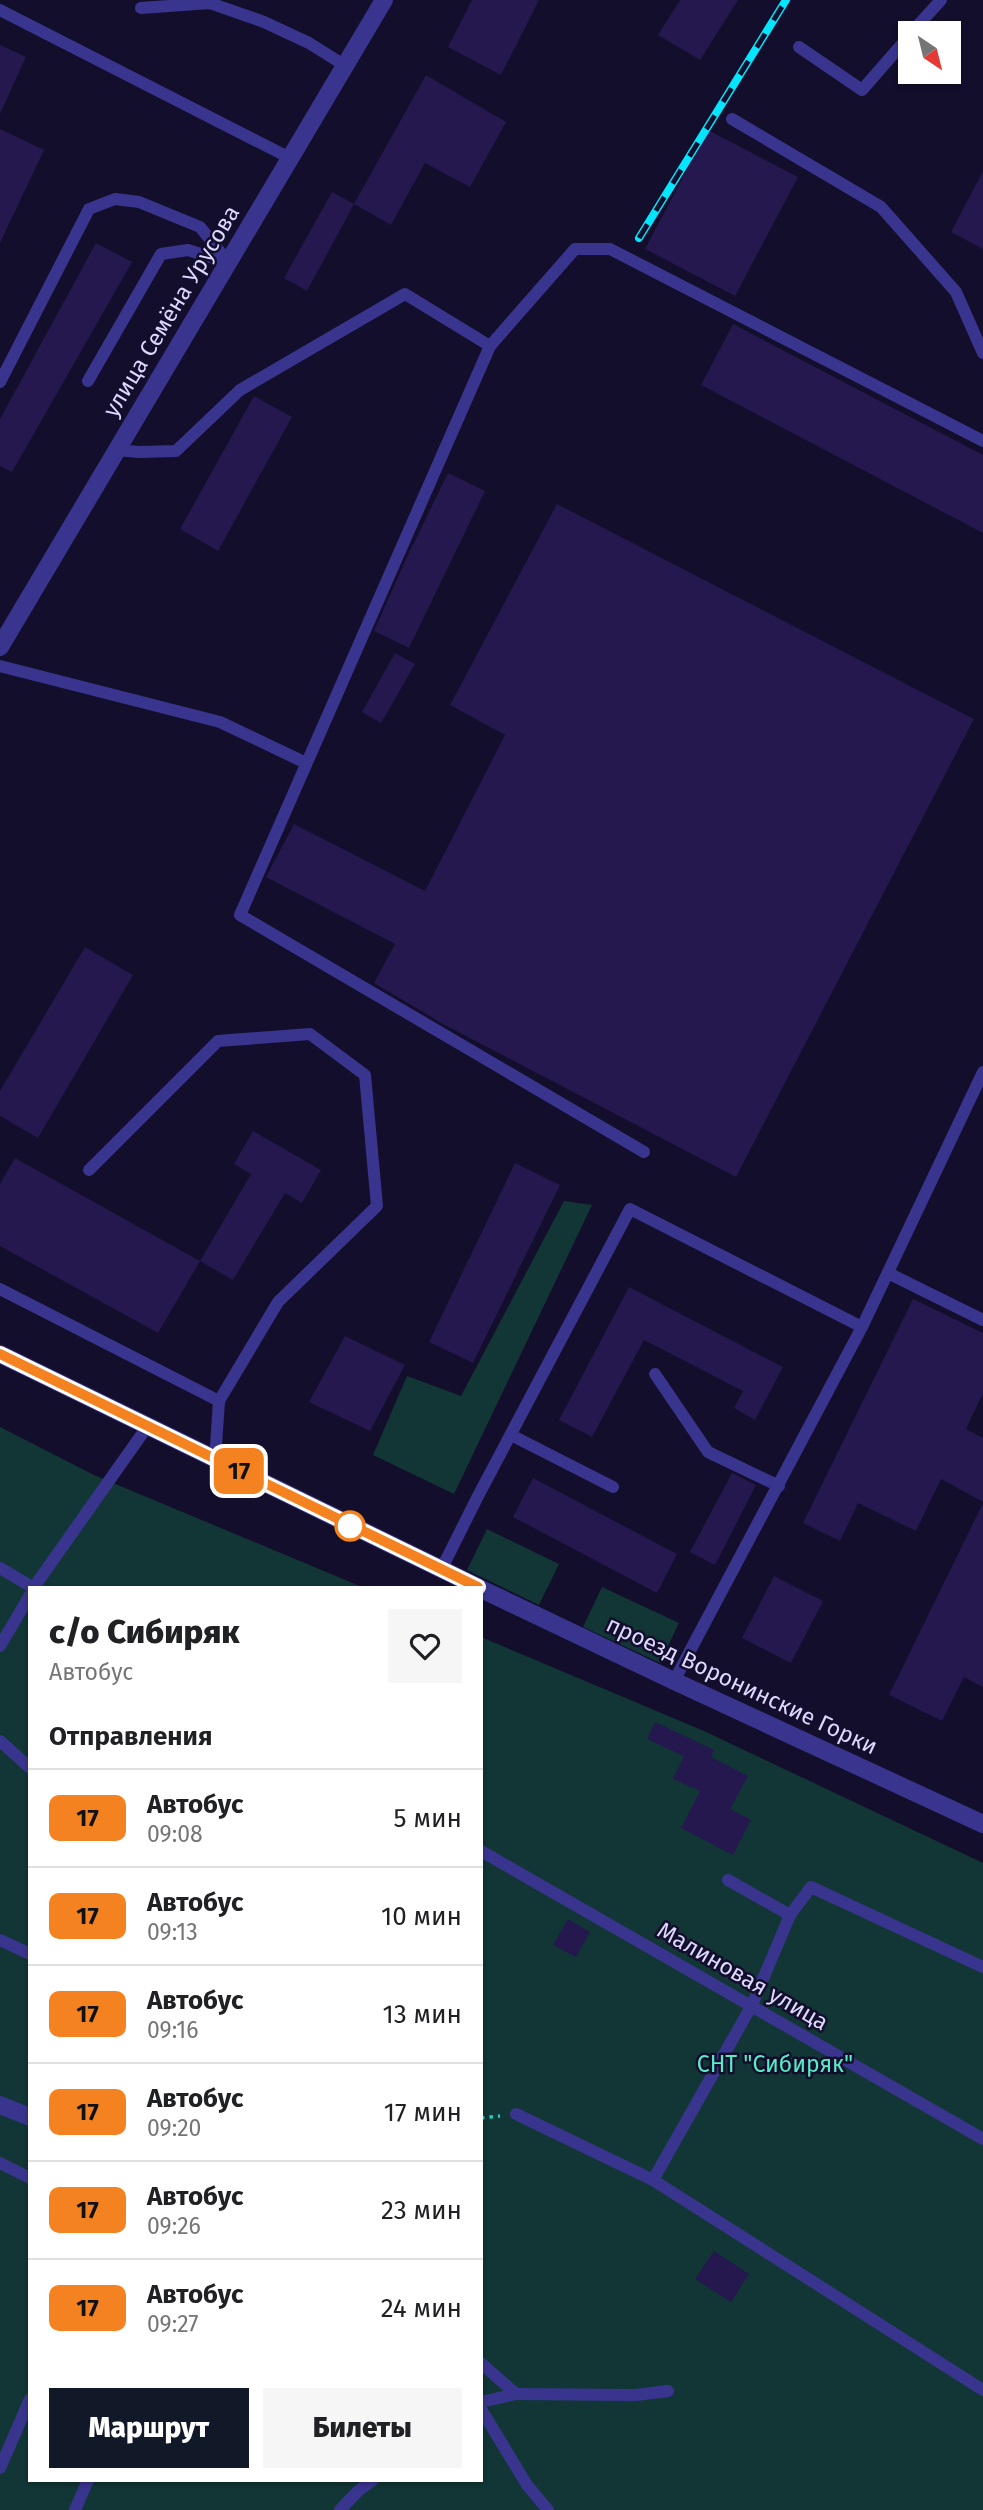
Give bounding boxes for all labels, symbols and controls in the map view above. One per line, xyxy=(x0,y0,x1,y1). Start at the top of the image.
north arrow xyxy=(898,21,961,84)
map controls xyxy=(898,21,961,84)
street label: улица Семёна Урусова xyxy=(97,200,245,422)
line badge: 17 xyxy=(208,1448,270,1494)
text: 17 xyxy=(228,1457,250,1485)
unlabelled marker xyxy=(335,1511,365,1541)
button: heart xyxy=(388,1609,462,1683)
street label: проезд Воронинские Горки xyxy=(602,1610,882,1760)
text: с/о Сибиряк xyxy=(49,1612,240,1652)
text: Автобус xyxy=(49,1658,133,1686)
text: Отправления xyxy=(49,1721,212,1752)
text: Автобус xyxy=(147,1789,244,1820)
text: 5 мин xyxy=(394,1803,462,1834)
text: 17 xyxy=(76,1804,99,1832)
text: 09:08 xyxy=(147,1820,203,1848)
text: Автобус xyxy=(147,1887,244,1918)
text: 10 мин xyxy=(381,1901,462,1932)
text: 17 xyxy=(76,1902,99,1930)
street label: Малиновая улица xyxy=(653,1916,833,2036)
text: 09:13 xyxy=(147,1918,198,1946)
text: Автобус xyxy=(147,1985,244,2016)
text: 13 мин xyxy=(382,1999,462,2030)
text: 17 xyxy=(76,2000,99,2028)
text: 09:16 xyxy=(147,2016,199,2044)
park label: СНТ "Сибиряк" xyxy=(697,2050,853,2078)
text: Автобус xyxy=(147,2083,244,2114)
text: 17 мин xyxy=(384,2097,462,2128)
text: 17 xyxy=(76,2098,99,2126)
text: 09:20 xyxy=(147,2114,201,2142)
text: Автобус xyxy=(147,2181,244,2212)
text: 23 мин xyxy=(381,2195,462,2226)
text: 17 xyxy=(76,2196,99,2224)
text: 09:26 xyxy=(147,2212,201,2240)
text: Автобус xyxy=(147,2279,244,2310)
text: 24 мин xyxy=(381,2293,462,2324)
text: 17 xyxy=(76,2294,99,2322)
text: 09:27 xyxy=(147,2310,199,2338)
button: Маршрут xyxy=(49,2388,249,2468)
button: Билеты xyxy=(263,2388,462,2468)

